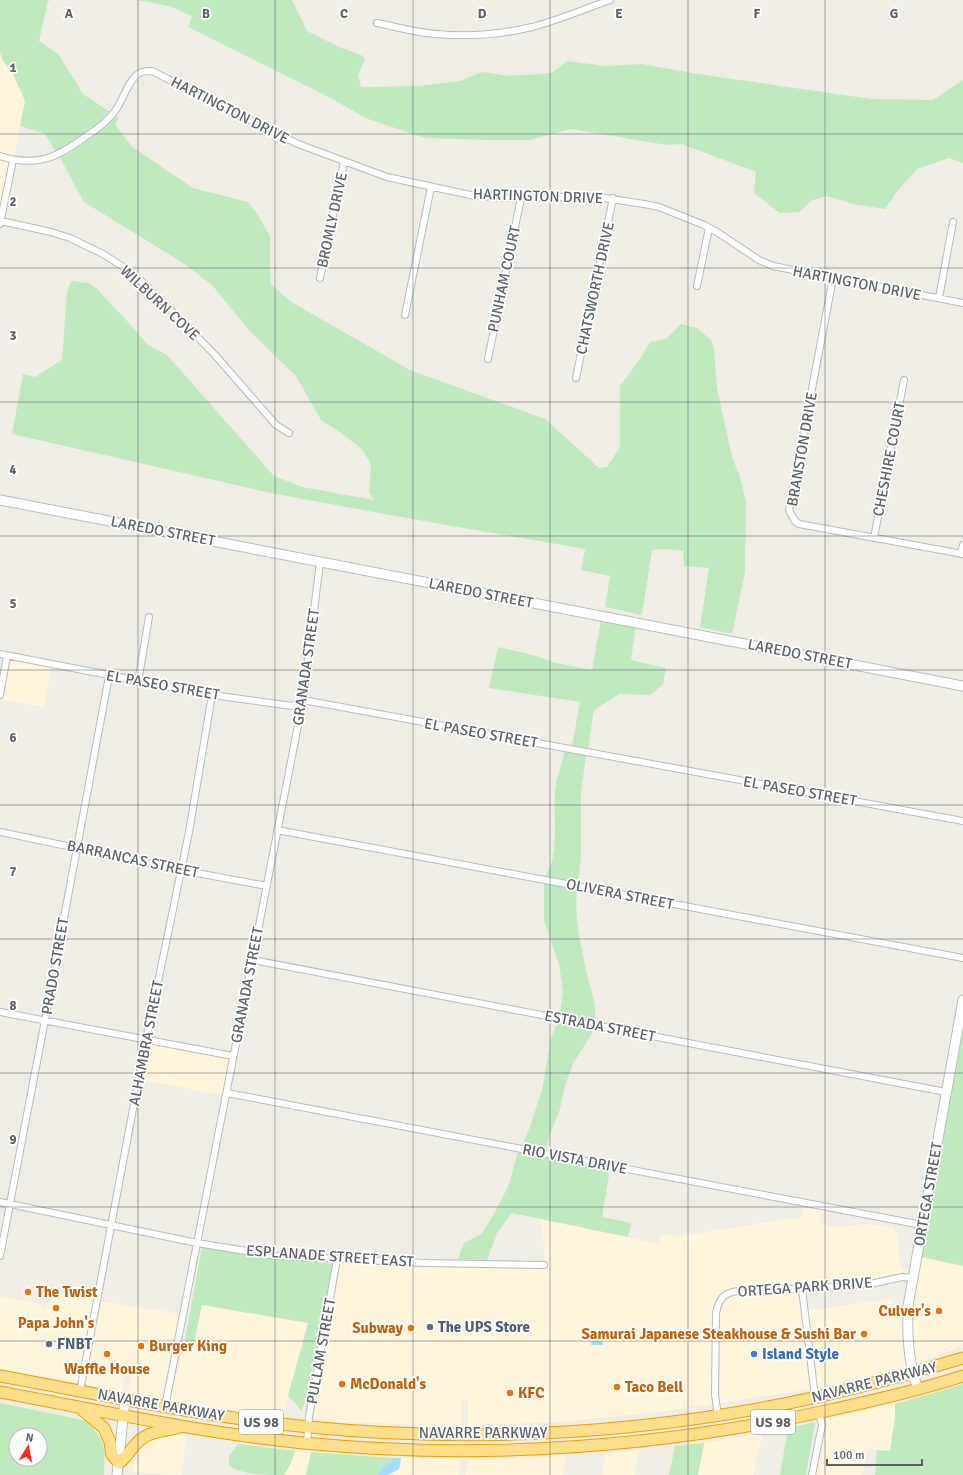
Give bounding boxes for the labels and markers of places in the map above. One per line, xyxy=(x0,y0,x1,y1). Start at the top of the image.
place label: The Twist xyxy=(36,1283,98,1301)
marker: The Twist xyxy=(23,1287,33,1297)
place label: Culver's xyxy=(879,1302,931,1320)
marker: Papa John's xyxy=(51,1303,61,1313)
marker: Culver's xyxy=(934,1306,944,1316)
place label: Papa John's xyxy=(18,1314,95,1332)
place label: The UPS Store xyxy=(438,1318,530,1336)
place label: Subway xyxy=(352,1319,404,1337)
marker: The UPS Store xyxy=(425,1322,435,1332)
marker: Subway xyxy=(406,1323,416,1333)
place label: Samurai Japanese Steakhouse & Sushi Bar xyxy=(581,1325,856,1343)
marker: Samurai Japanese Steakhouse & Sushi Bar xyxy=(859,1329,869,1339)
place label: FNBT xyxy=(57,1335,92,1353)
place label: Burger King xyxy=(149,1337,227,1355)
marker: FNBT xyxy=(44,1339,54,1349)
marker: Burger King xyxy=(136,1341,146,1351)
place label: Island Style xyxy=(762,1345,839,1363)
marker: Waffle House xyxy=(102,1349,112,1359)
marker: Island Style xyxy=(749,1349,759,1359)
place label: Waffle House xyxy=(64,1360,150,1378)
place label: McDonald's xyxy=(350,1375,427,1393)
place label: Taco Bell xyxy=(625,1378,684,1396)
marker: McDonald's xyxy=(337,1379,347,1389)
marker: Taco Bell xyxy=(612,1382,622,1392)
place label: KFC xyxy=(518,1384,544,1402)
marker: KFC xyxy=(505,1388,515,1398)

